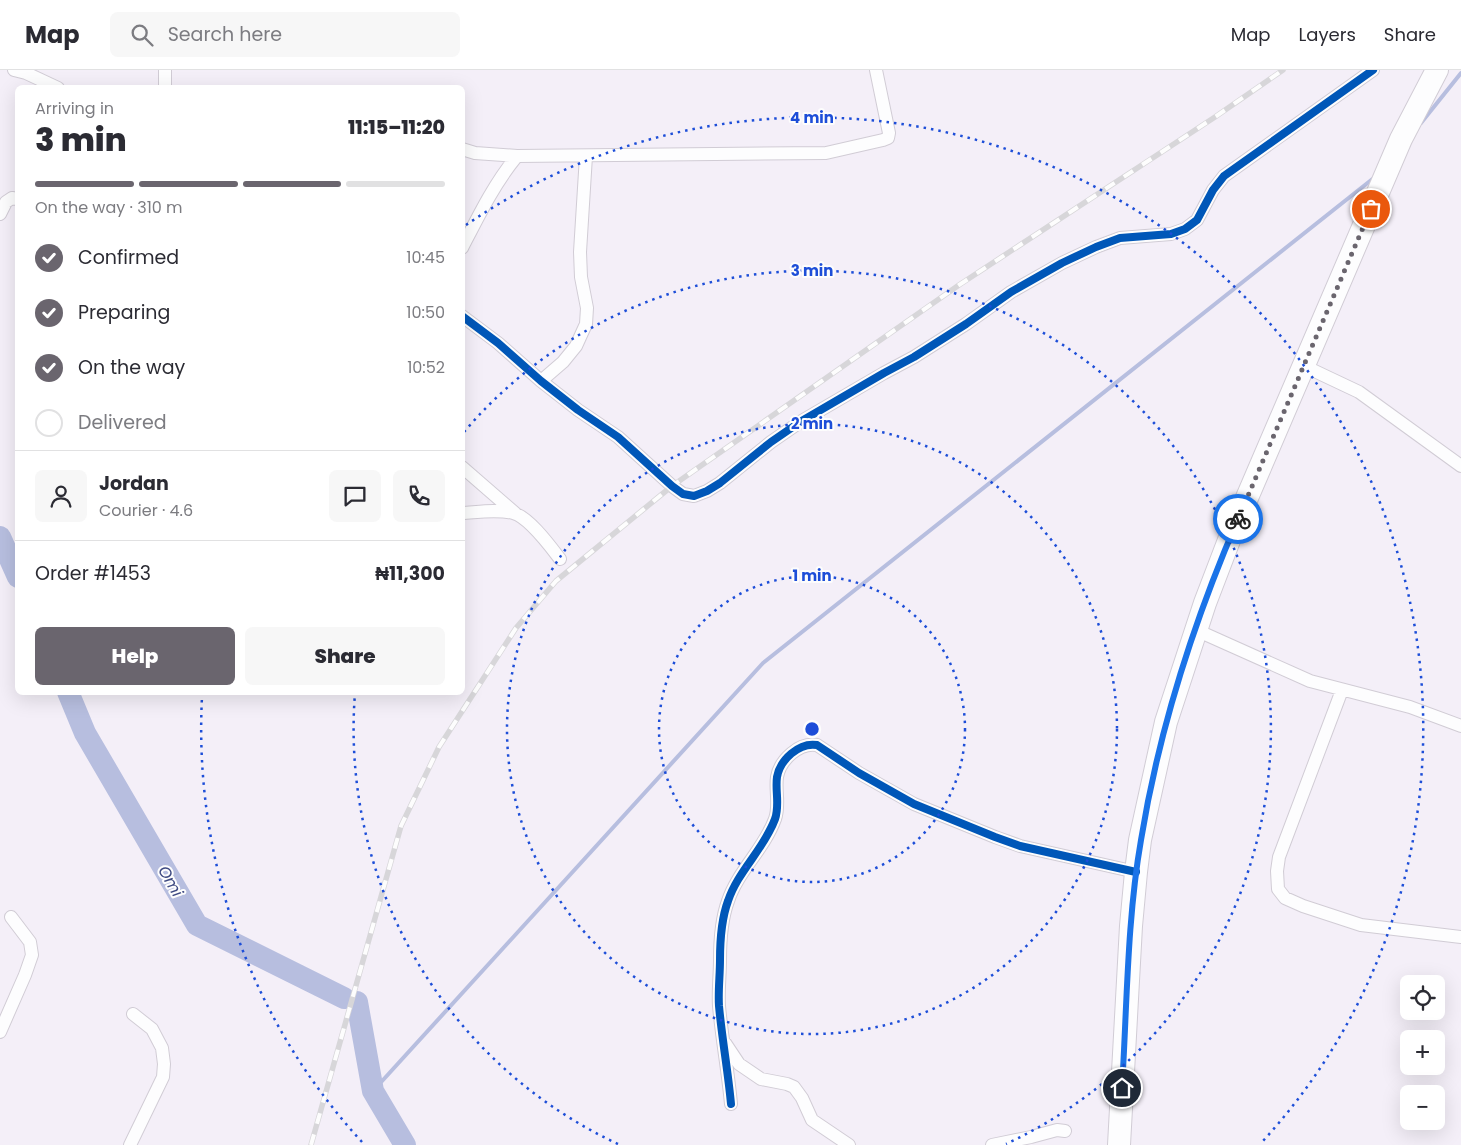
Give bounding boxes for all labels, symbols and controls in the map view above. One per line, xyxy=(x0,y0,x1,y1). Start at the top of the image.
search box xyxy=(110,12,460,57)
text: Map xyxy=(25,18,80,51)
icon: search xyxy=(128,21,156,49)
text: Search here xyxy=(168,21,282,48)
text: Map xyxy=(1231,22,1271,47)
text: Layers xyxy=(1299,22,1356,47)
text: Share xyxy=(1384,22,1436,47)
text: Arriving in xyxy=(35,97,114,120)
text: 4 min xyxy=(790,107,834,128)
text: 11:15–11:20 xyxy=(348,114,445,141)
text: 3 min xyxy=(35,117,127,162)
pin xyxy=(1350,188,1392,230)
icon: bag xyxy=(1357,195,1385,223)
text: On the way · 310 m xyxy=(35,196,183,219)
icon: check xyxy=(35,244,63,272)
text: Confirmed xyxy=(78,244,179,271)
text: 10:45 xyxy=(406,246,445,269)
text: 3 min xyxy=(791,260,833,281)
icon: check xyxy=(35,299,63,327)
text: Preparing xyxy=(78,299,170,326)
text: 10:50 xyxy=(406,301,445,324)
icon: check xyxy=(35,354,63,382)
text: On the way xyxy=(78,354,185,381)
text: 10:52 xyxy=(407,356,445,379)
text: Delivered xyxy=(78,409,167,436)
text: 2 min xyxy=(791,413,833,434)
button: person xyxy=(35,470,87,522)
text: Jordan xyxy=(99,470,169,497)
button: chat xyxy=(329,470,381,522)
button: phone xyxy=(393,470,445,522)
courier xyxy=(1213,494,1263,544)
text: Courier · 4.6 xyxy=(99,499,193,522)
icon: bike xyxy=(1224,505,1252,533)
text: Order #1453 xyxy=(35,560,151,587)
text: ₦11,300 xyxy=(375,560,445,587)
text: 1 min xyxy=(792,565,832,586)
button: Help xyxy=(35,627,235,685)
button: Share xyxy=(245,627,445,685)
centre of rings xyxy=(803,720,821,738)
water label: Omi xyxy=(152,861,189,902)
map controls xyxy=(1400,975,1445,1130)
button: locate xyxy=(1400,975,1445,1020)
button: + xyxy=(1400,1030,1445,1075)
pin xyxy=(1101,1067,1143,1109)
icon: home xyxy=(1108,1074,1136,1102)
button: − xyxy=(1400,1085,1445,1130)

